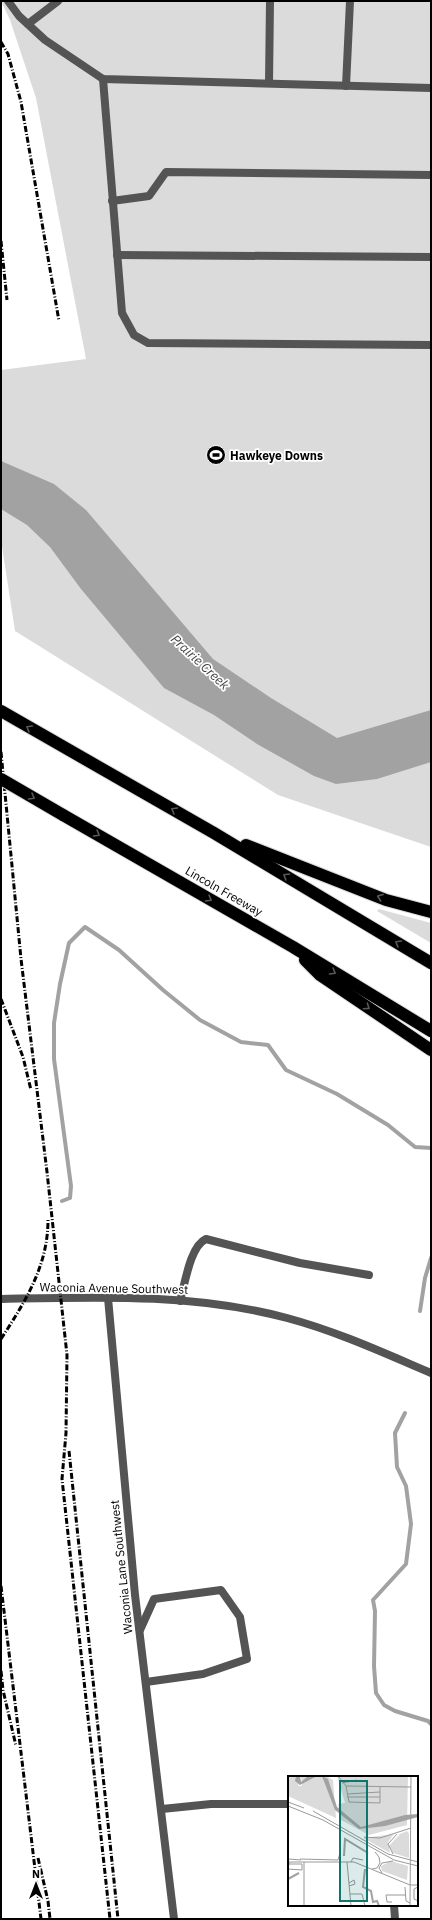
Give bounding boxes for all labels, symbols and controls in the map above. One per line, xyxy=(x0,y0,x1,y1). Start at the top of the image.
sports icon: Hawkeye Downs xyxy=(205,444,227,466)
place label: Hawkeye Downs xyxy=(230,448,323,463)
water label: Prairie Creek xyxy=(167,631,233,693)
one-way arrow xyxy=(26,725,33,732)
one-way arrow xyxy=(28,792,35,799)
one-way arrow xyxy=(171,808,178,815)
one-way arrow xyxy=(93,830,100,837)
street label: Lincoln Freeway xyxy=(183,863,265,919)
one-way arrow xyxy=(283,873,290,881)
one-way arrow xyxy=(377,894,384,902)
one-way arrow xyxy=(205,895,212,902)
one-way arrow xyxy=(394,940,402,947)
one-way arrow xyxy=(329,967,336,975)
one-way arrow xyxy=(362,1002,369,1009)
street label: Waconia Avenue Southwest xyxy=(39,1279,189,1297)
street label: Waconia Lane Southwest xyxy=(107,1499,135,1635)
inset map xyxy=(288,1776,418,1906)
north arrow xyxy=(16,1864,56,1904)
text: N xyxy=(32,1867,40,1881)

